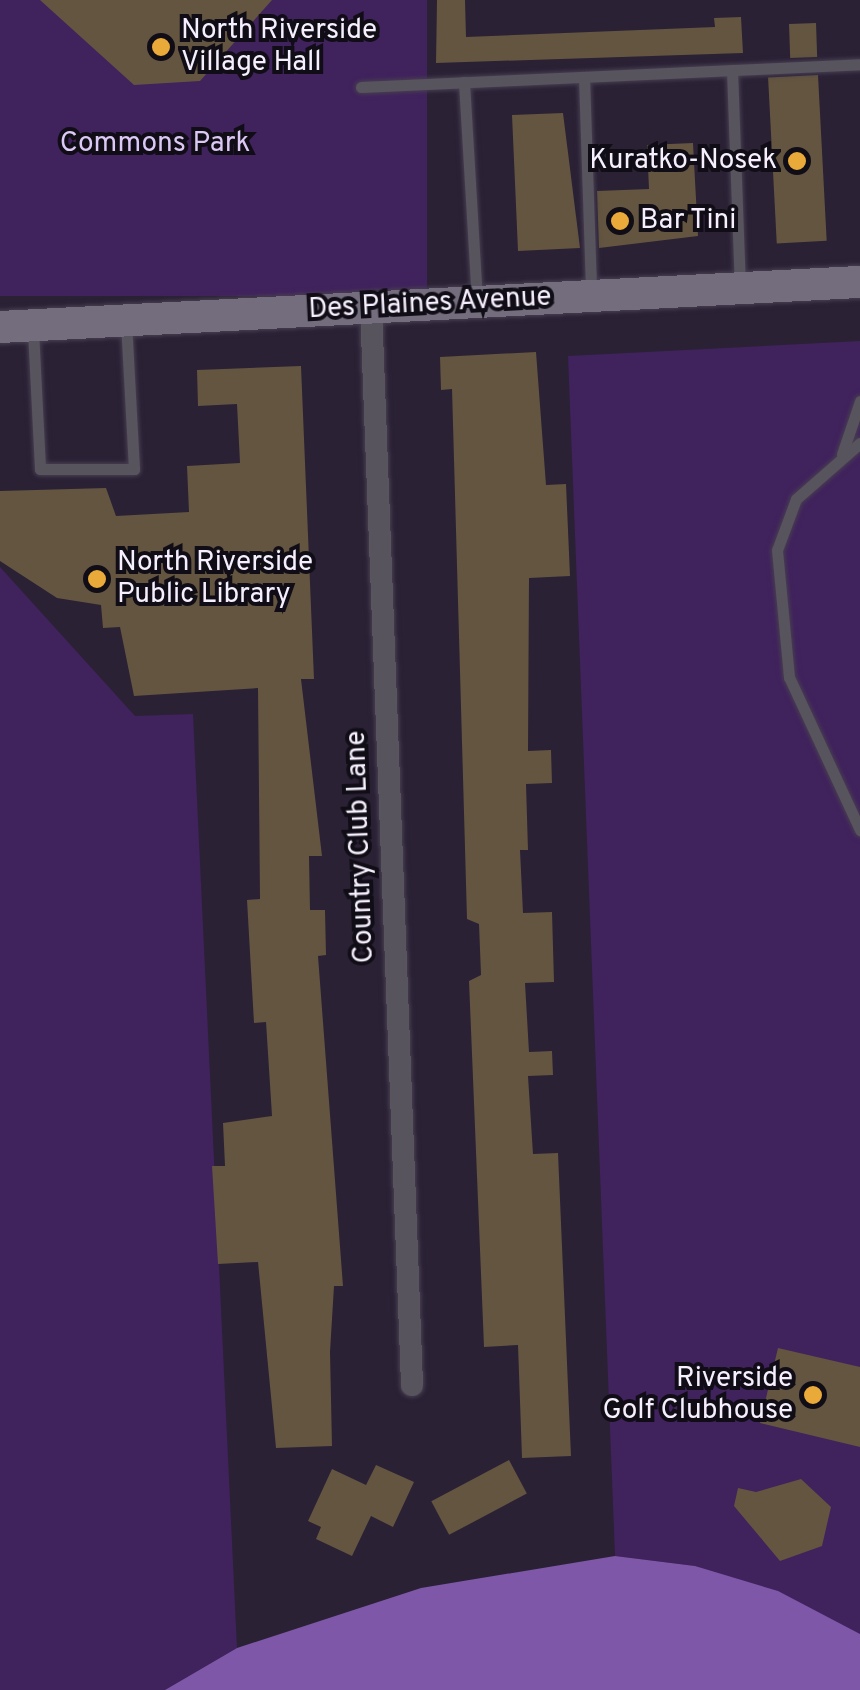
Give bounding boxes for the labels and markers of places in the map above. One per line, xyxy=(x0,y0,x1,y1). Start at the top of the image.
place label: North Riverside Village Hall xyxy=(181,14,377,80)
marker: North Riverside Village Hall xyxy=(150,36,172,58)
place label: Kuratko-Nosek xyxy=(589,144,777,178)
marker: Kuratko-Nosek xyxy=(786,150,808,172)
place label: Bar Tini xyxy=(640,204,737,238)
marker: Bar Tini xyxy=(609,210,631,232)
place label: North Riverside Public Library xyxy=(117,546,313,612)
marker: North Riverside Public Library xyxy=(86,568,108,590)
place label: Riverside Golf Clubhouse xyxy=(602,1362,793,1428)
marker: Riverside Golf Clubhouse xyxy=(802,1384,824,1406)

